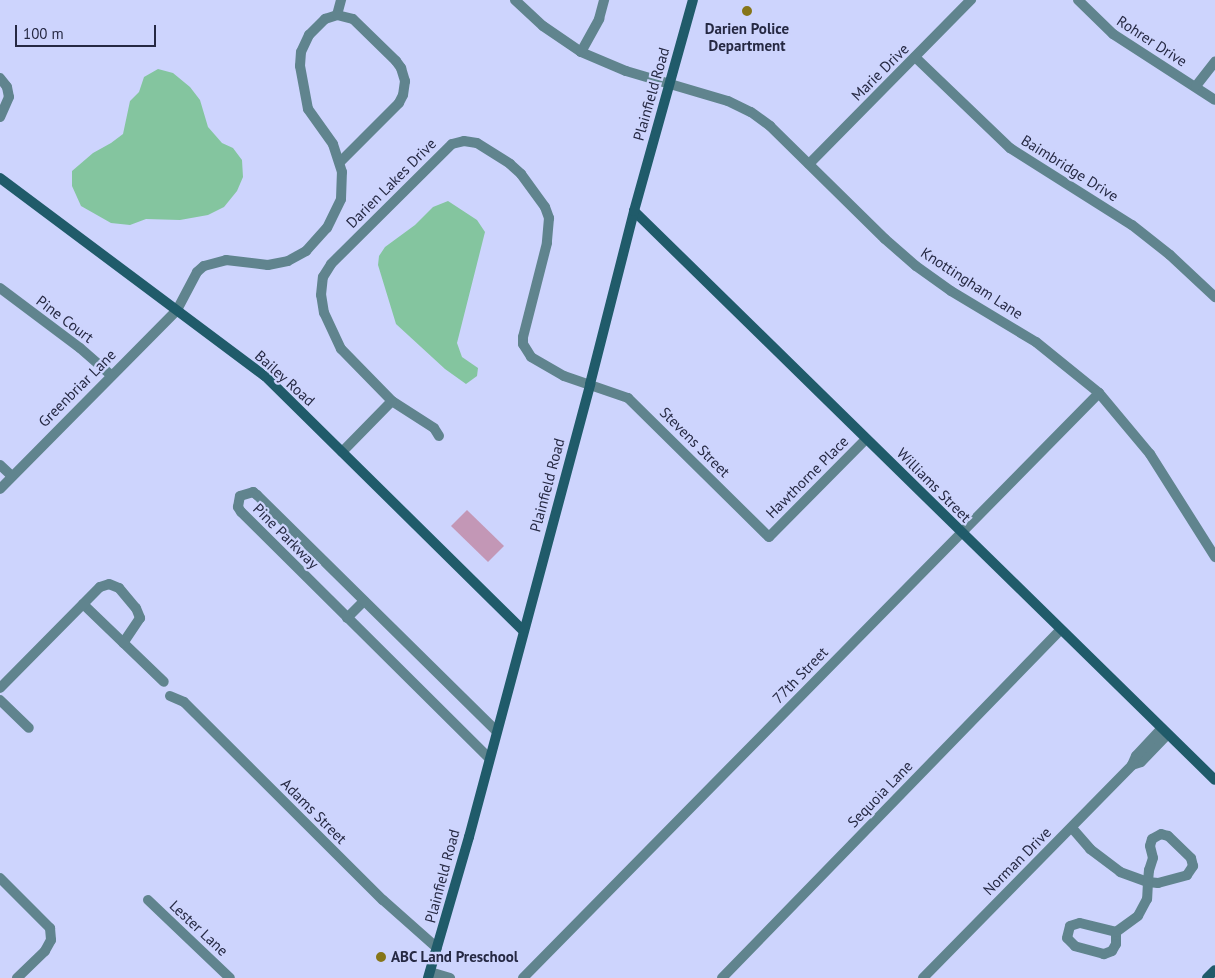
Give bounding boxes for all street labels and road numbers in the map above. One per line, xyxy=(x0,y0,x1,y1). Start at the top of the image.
street label: Rohrer Drive xyxy=(1114,12,1190,70)
street label: Marie Drive xyxy=(848,40,912,104)
street label: Plainfield Road xyxy=(629,45,673,143)
street label: Baimbridge Drive xyxy=(1018,131,1122,205)
street label: Darien Lakes Drive xyxy=(342,134,440,232)
street label: Knottingham Lane xyxy=(918,243,1026,323)
street label: Pine Court xyxy=(33,292,97,346)
street label: Greenbriar Lane xyxy=(35,346,119,430)
street label: Bailey Road xyxy=(251,346,319,410)
street label: Stevens Street xyxy=(656,403,734,481)
street label: Hawthorne Place xyxy=(762,432,852,522)
street label: Plainfield Road xyxy=(526,436,568,534)
street label: Williams Street xyxy=(893,444,975,526)
street label: Pine Parkway xyxy=(249,499,323,573)
street label: 77th Street xyxy=(769,643,831,707)
street label: Sequoia Lane xyxy=(844,757,916,831)
street label: Adams Street xyxy=(278,775,350,847)
street label: Norman Drive xyxy=(979,823,1055,899)
street label: Plainfield Road xyxy=(421,827,463,925)
street label: Lester Lane xyxy=(166,896,232,960)

